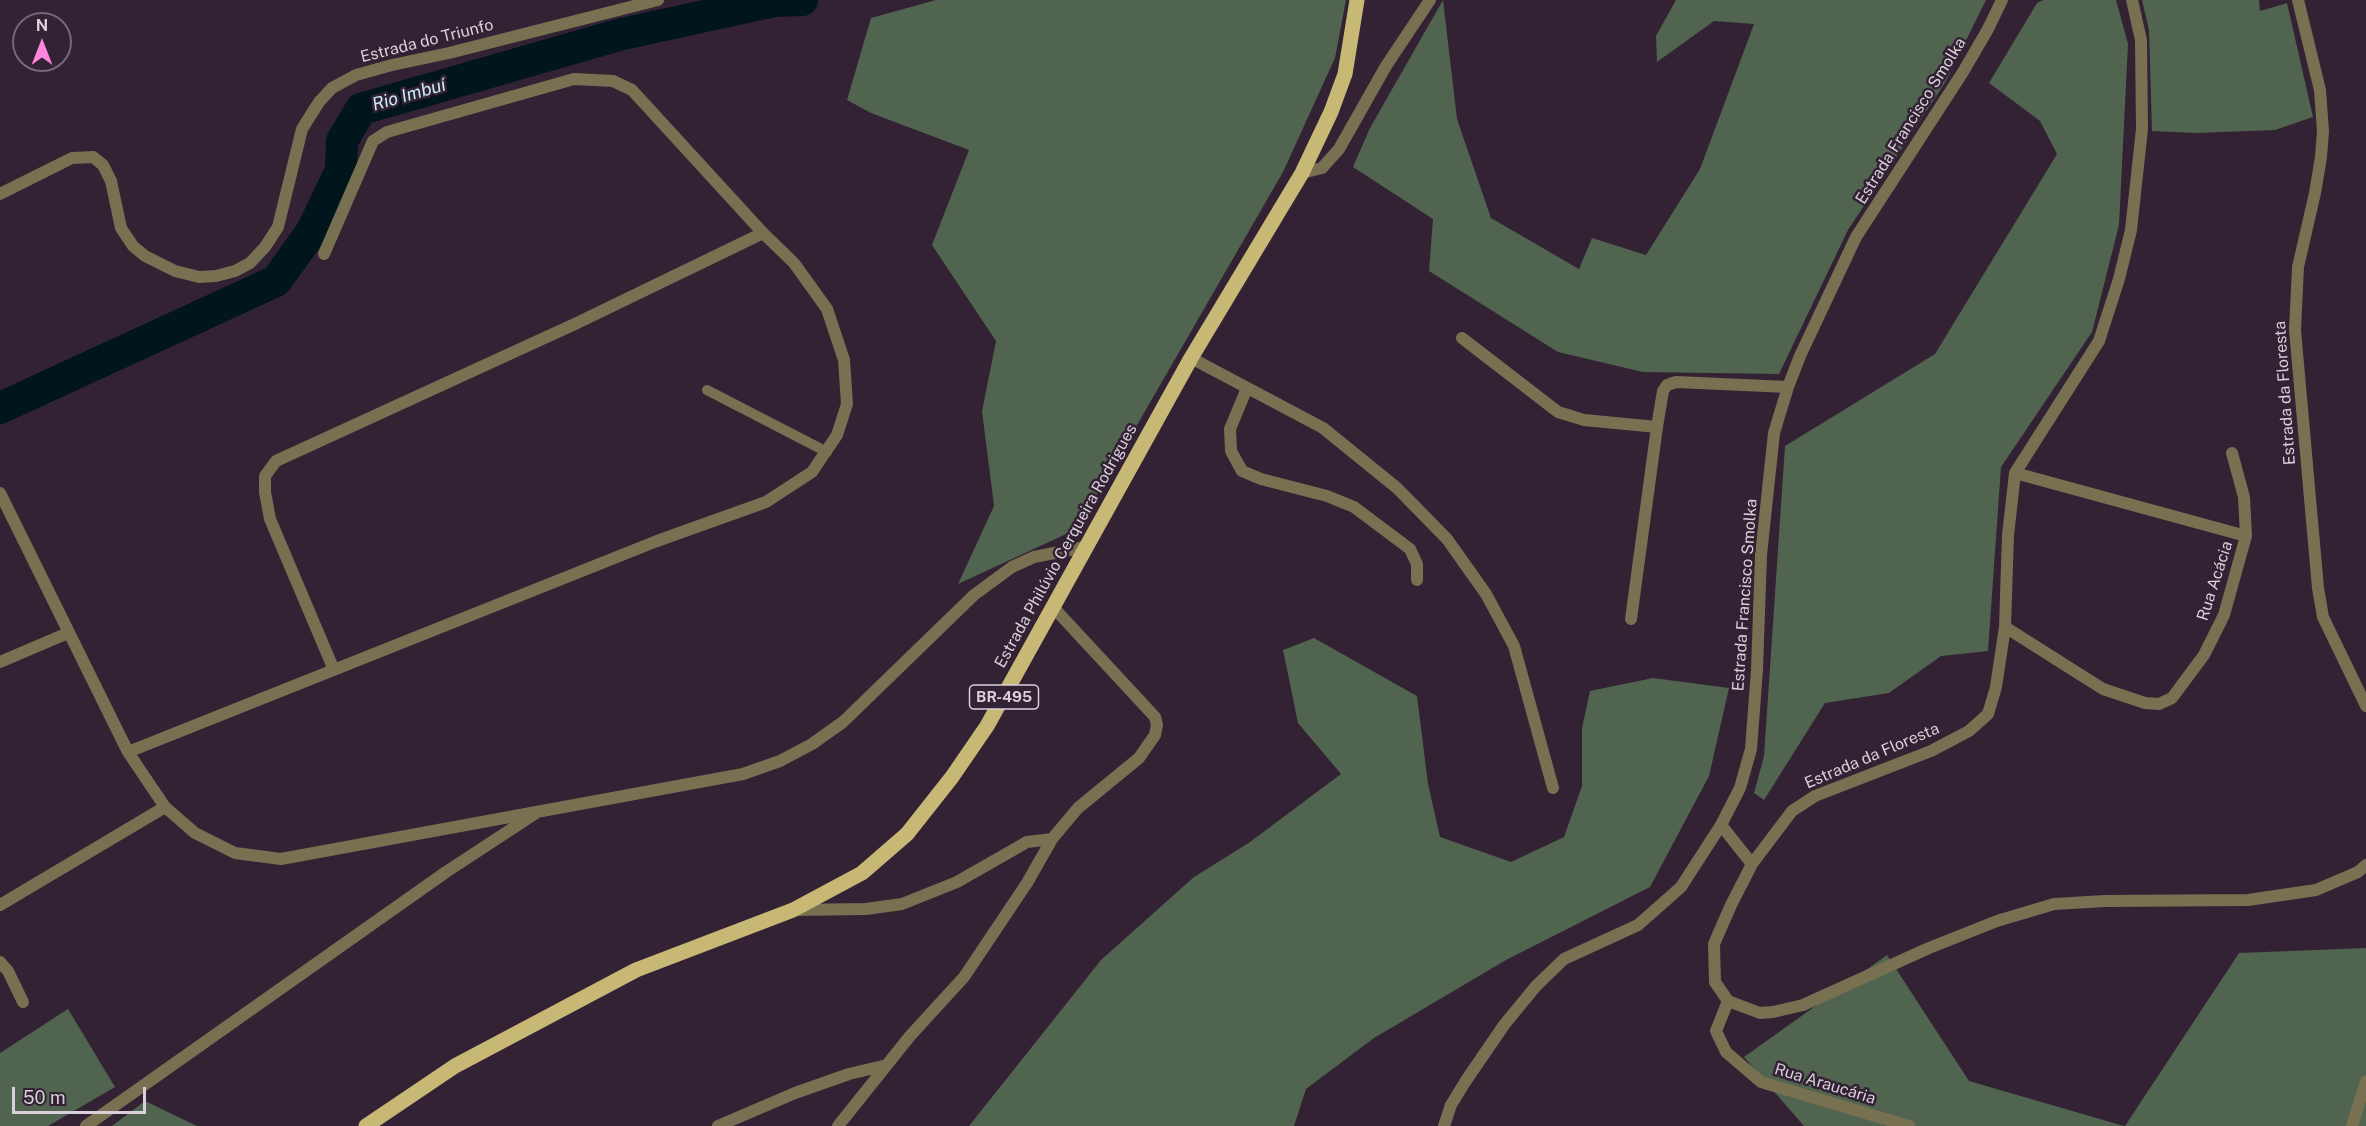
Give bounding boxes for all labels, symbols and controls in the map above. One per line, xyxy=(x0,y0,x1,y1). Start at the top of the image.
north arrow xyxy=(12,12,72,72)
street label: Estrada do Triunfo xyxy=(359,15,495,67)
text: N xyxy=(36,16,48,35)
street label: Estrada Francisco Smolka xyxy=(1852,34,1970,208)
water label: Rio Imbuí xyxy=(370,74,448,116)
street label: Estrada da Floresta xyxy=(2270,320,2300,466)
street label: Estrada Philúvio Cerqueira Rodrigues xyxy=(991,421,1141,671)
street label: Estrada Francisco Smolka xyxy=(1729,498,1761,692)
street label: Rua Acácia xyxy=(2193,539,2237,623)
road number: BR-495 xyxy=(970,685,1038,709)
street label: Estrada da Floresta xyxy=(1802,719,1942,793)
street label: Rua Araucária xyxy=(1772,1060,1878,1108)
scale bar xyxy=(15,1075,148,1113)
text: 50 m xyxy=(23,1087,66,1108)

